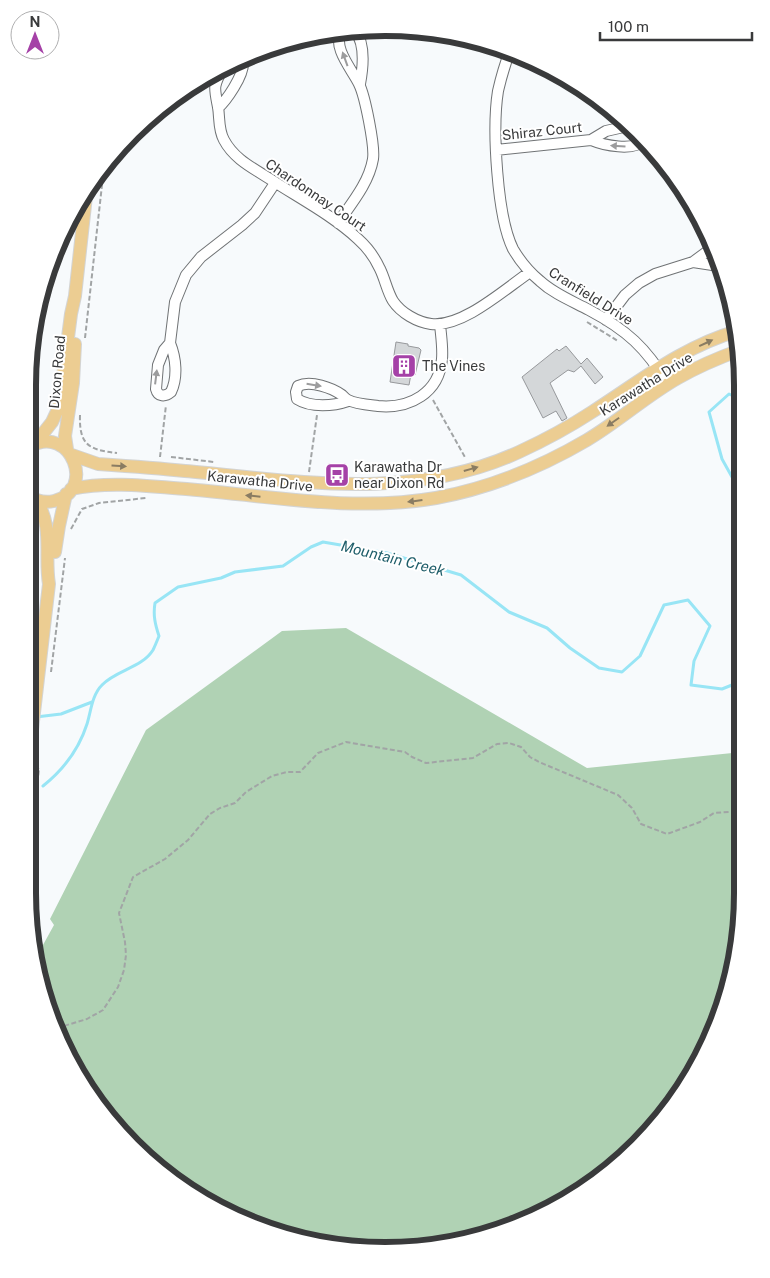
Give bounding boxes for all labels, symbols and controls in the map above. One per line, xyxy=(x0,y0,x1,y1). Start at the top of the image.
north arrow xyxy=(10,10,60,60)
scale bar xyxy=(600,10,752,42)
text: N xyxy=(30,14,40,30)
text: 100 m xyxy=(608,18,649,35)
one-way arrow xyxy=(341,51,349,66)
street label: Shiraz Court xyxy=(501,119,583,143)
one-way arrow xyxy=(609,141,625,149)
street label: Chardonnay Court xyxy=(263,155,369,235)
street label: Cranfield Drive xyxy=(546,264,636,328)
street label: Dixon Road xyxy=(46,335,68,409)
one-way arrow xyxy=(699,339,713,347)
street label: Karawatha Drive xyxy=(597,349,695,419)
building icon: The Vines xyxy=(391,353,417,379)
place label: The Vines xyxy=(422,358,485,374)
one-way arrow xyxy=(152,368,160,384)
one-way arrow xyxy=(307,382,323,390)
one-way arrow xyxy=(606,417,620,427)
place label: Karawatha Dr near Dixon Rd xyxy=(354,459,444,491)
one-way arrow xyxy=(111,462,127,470)
bus stop icon: Karawatha Dr near Dixon Rd xyxy=(324,462,350,488)
one-way arrow xyxy=(464,465,479,473)
street label: Karawatha Drive xyxy=(206,467,314,495)
one-way arrow xyxy=(245,492,261,500)
one-way arrow xyxy=(407,497,423,505)
water label: Mountain Creek xyxy=(339,537,448,579)

